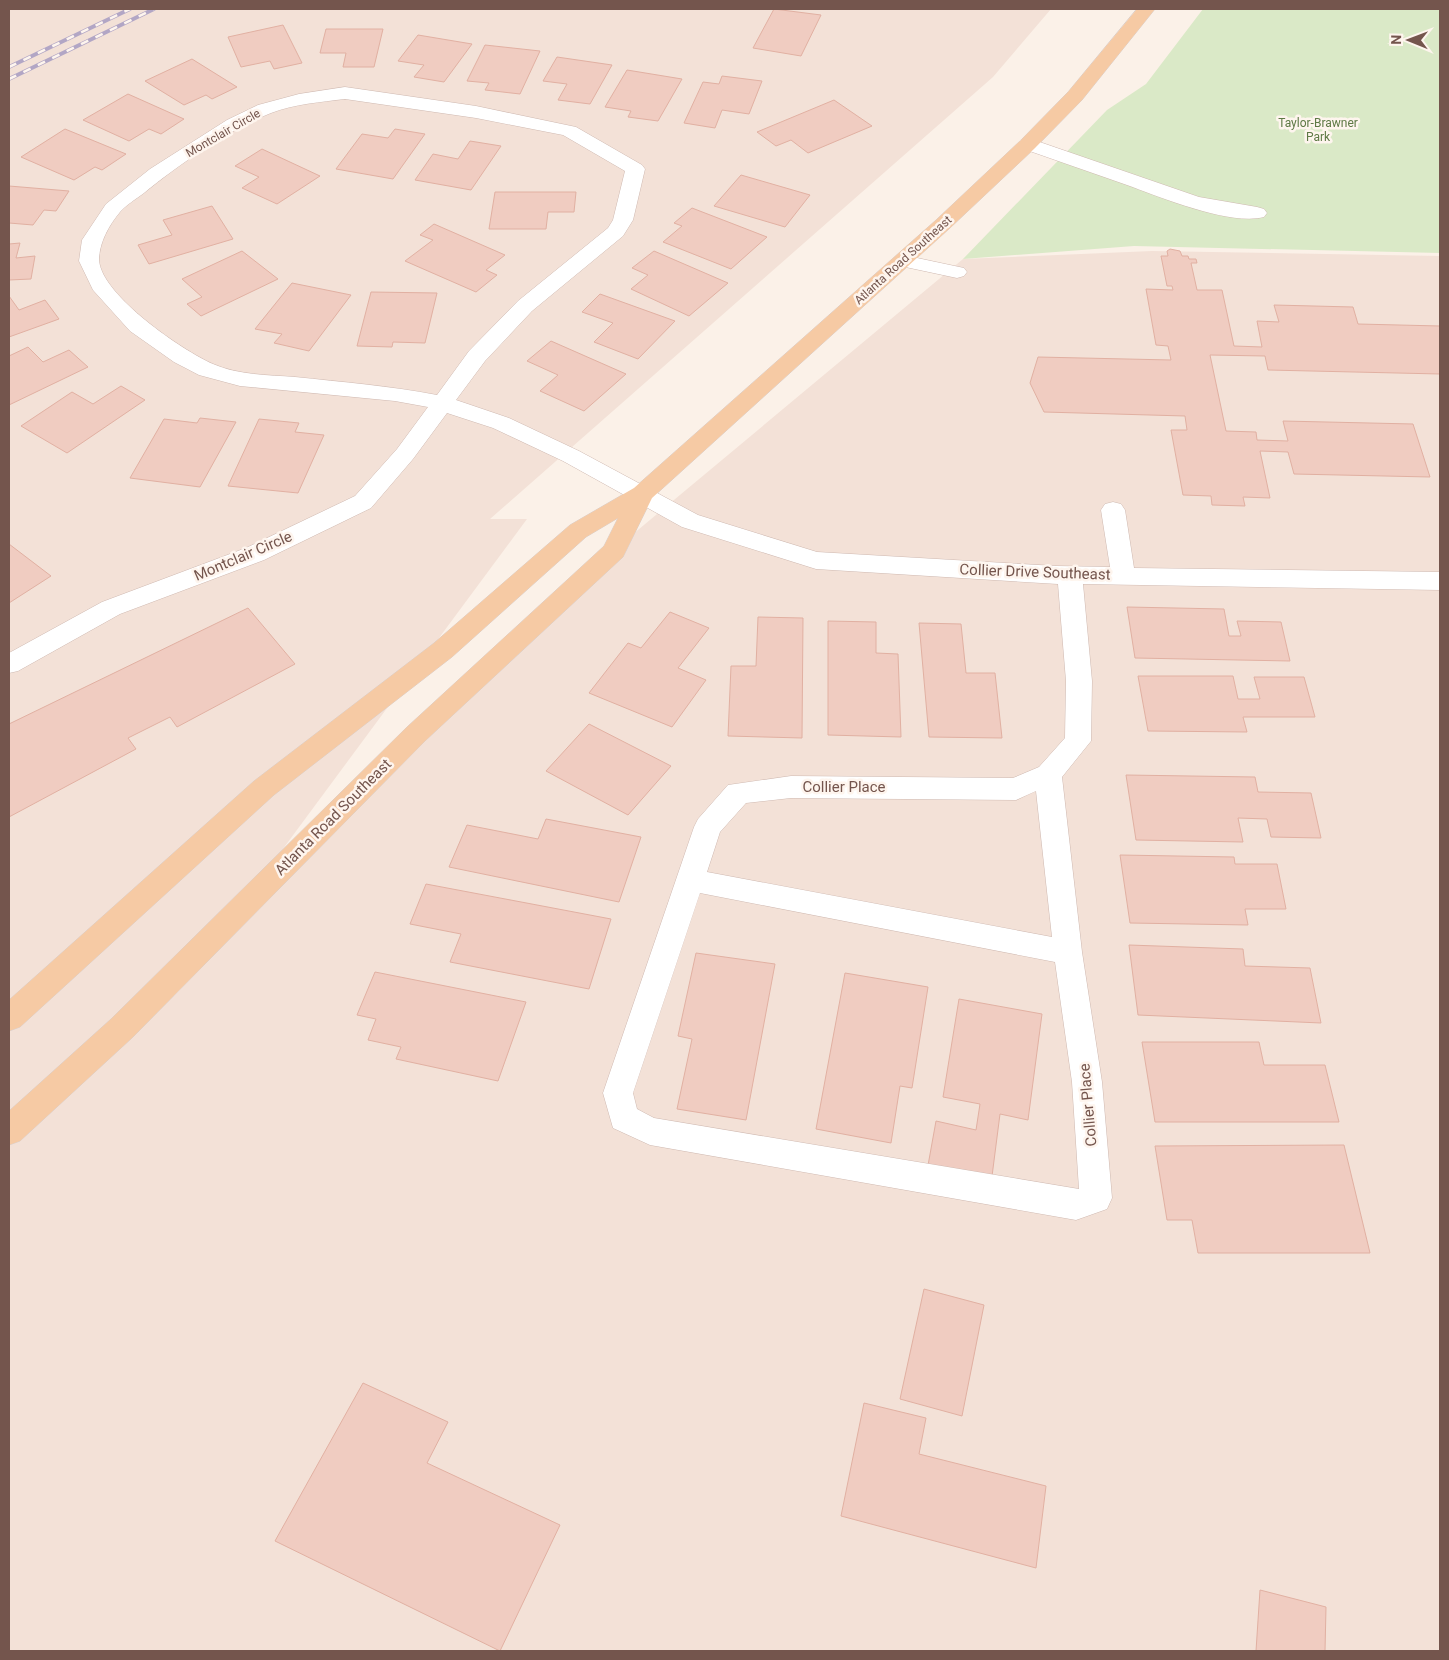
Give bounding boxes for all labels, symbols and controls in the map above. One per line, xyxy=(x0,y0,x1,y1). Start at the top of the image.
north arrow xyxy=(1384,15,1434,65)
text: N xyxy=(1388,35,1404,45)
street label: Montclair Circle xyxy=(183,106,263,160)
park label: Taylor-Brawner Park xyxy=(1278,116,1358,144)
street label: Atlanta Road Southeast xyxy=(852,213,954,307)
street label: Montclair Circle xyxy=(191,527,295,585)
street label: Collier Drive Southeast xyxy=(959,560,1111,584)
street label: Atlanta Road Southeast xyxy=(271,755,395,879)
street label: Collier Place xyxy=(802,778,886,796)
street label: Collier Place xyxy=(1075,1063,1101,1147)

